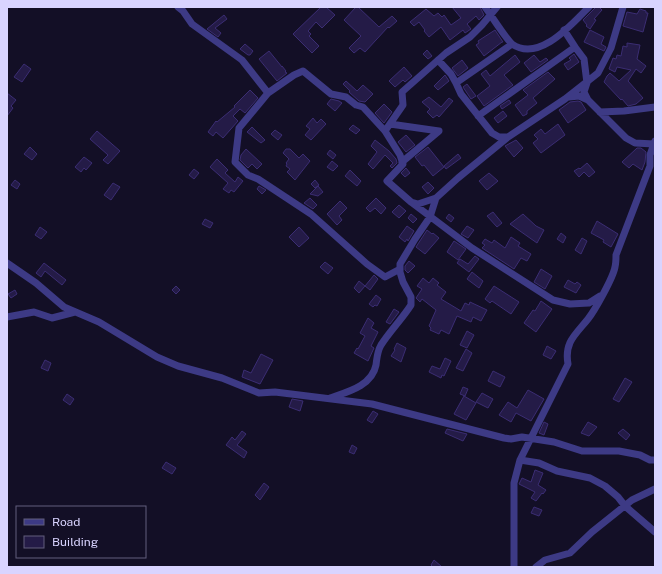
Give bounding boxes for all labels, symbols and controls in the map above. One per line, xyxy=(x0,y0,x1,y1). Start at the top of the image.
legend xyxy=(16,506,146,558)
text: Road xyxy=(52,515,80,529)
text: Building xyxy=(52,535,98,549)

